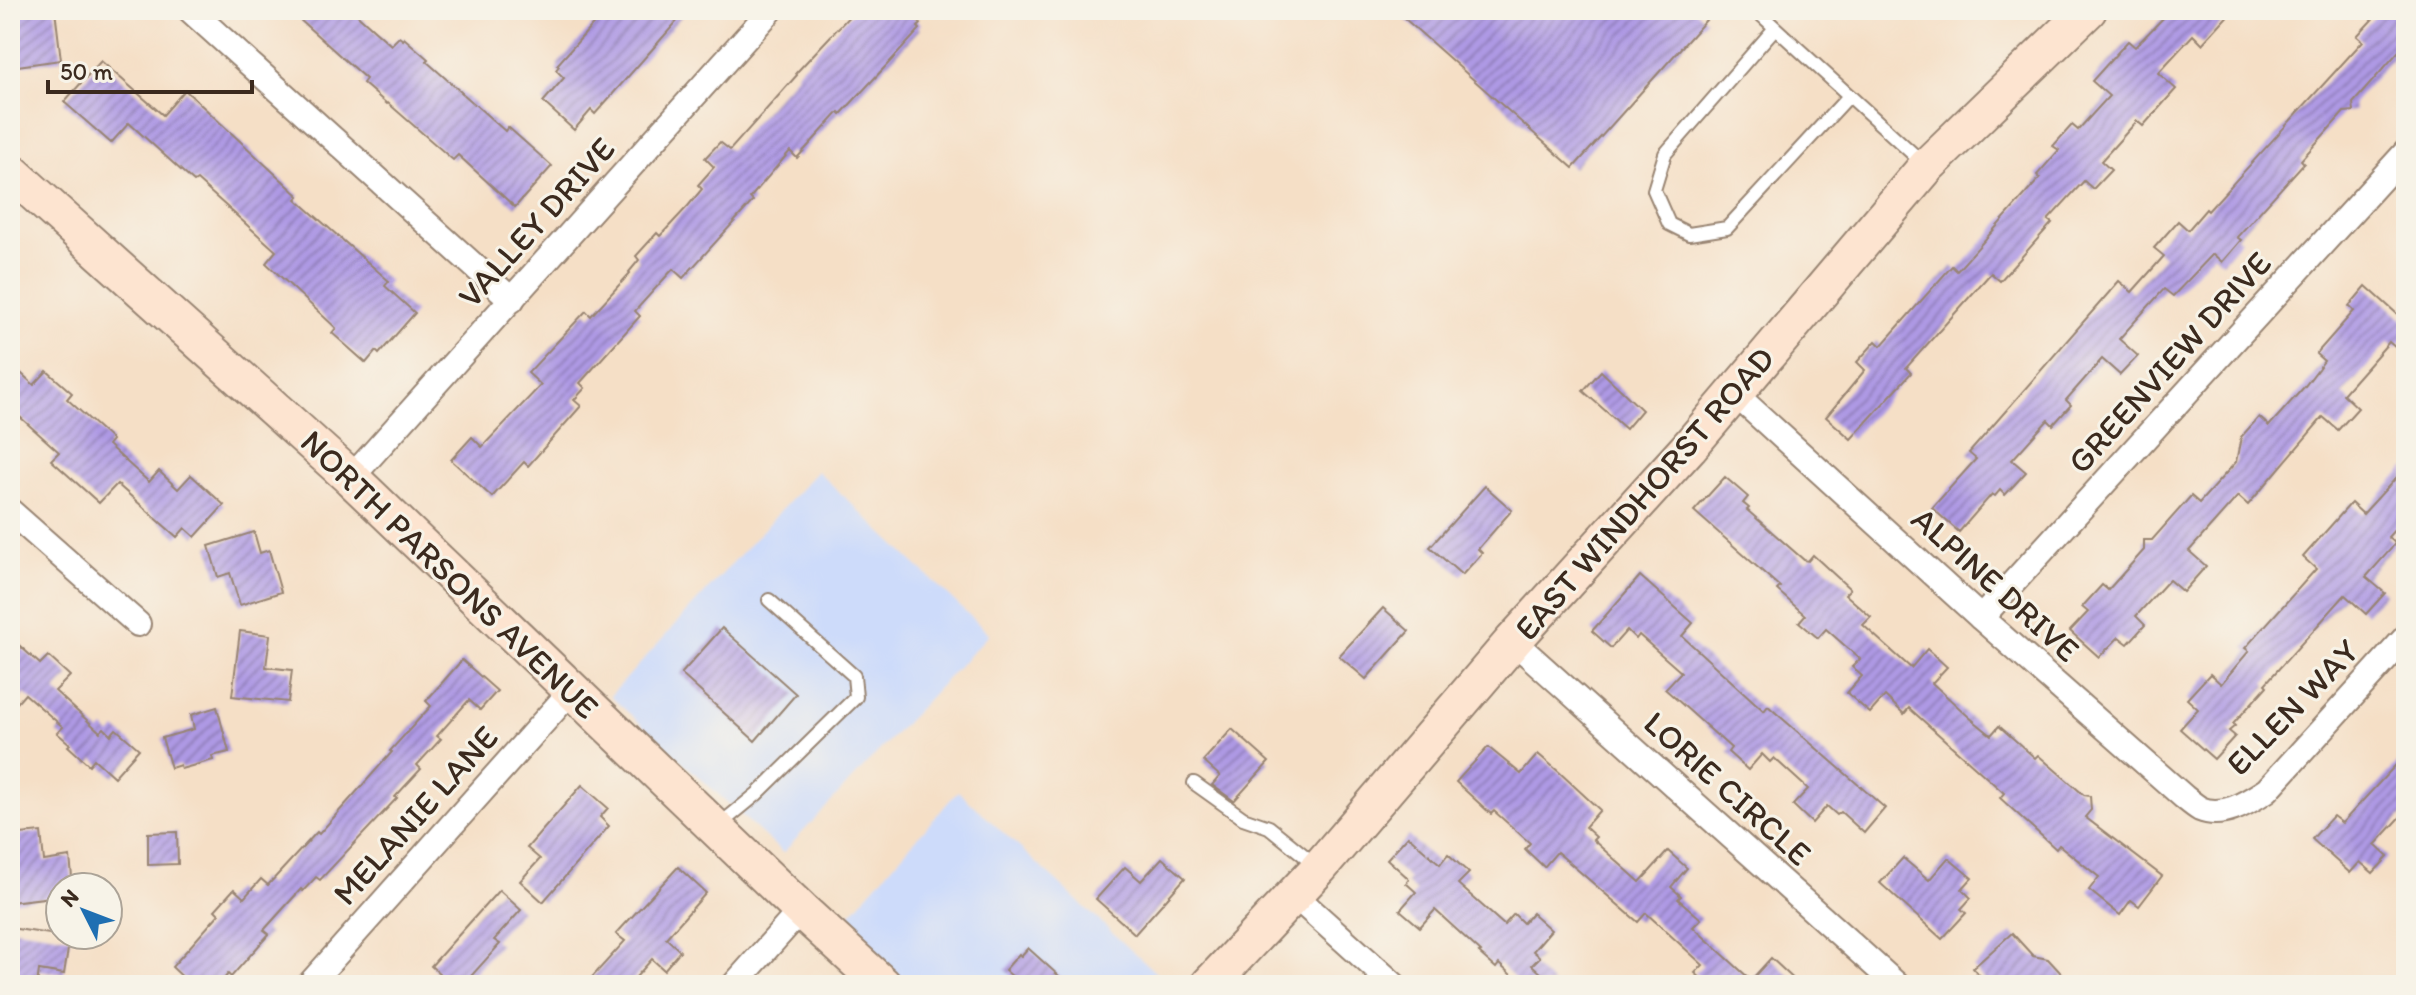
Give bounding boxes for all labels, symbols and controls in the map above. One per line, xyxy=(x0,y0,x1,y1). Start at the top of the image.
scale bar xyxy=(48,44,252,94)
text: 50 m xyxy=(60,57,113,86)
street label: VALLEY DRIVE xyxy=(449,129,624,316)
street label: GREENVIEW DRIVE xyxy=(2059,243,2280,482)
street label: EAST WINDHORST ROAD xyxy=(1506,338,1783,648)
street label: NORTH PARSONS AVENUE xyxy=(292,421,607,727)
street label: ALPINE DRIVE xyxy=(1903,498,2088,671)
street label: ELLEN WAY xyxy=(2218,630,2368,784)
street label: LORIE CIRCLE xyxy=(1636,703,1820,874)
street label: MELANIE LANE xyxy=(324,717,507,913)
north arrow xyxy=(44,871,124,951)
text: N xyxy=(55,883,85,913)

